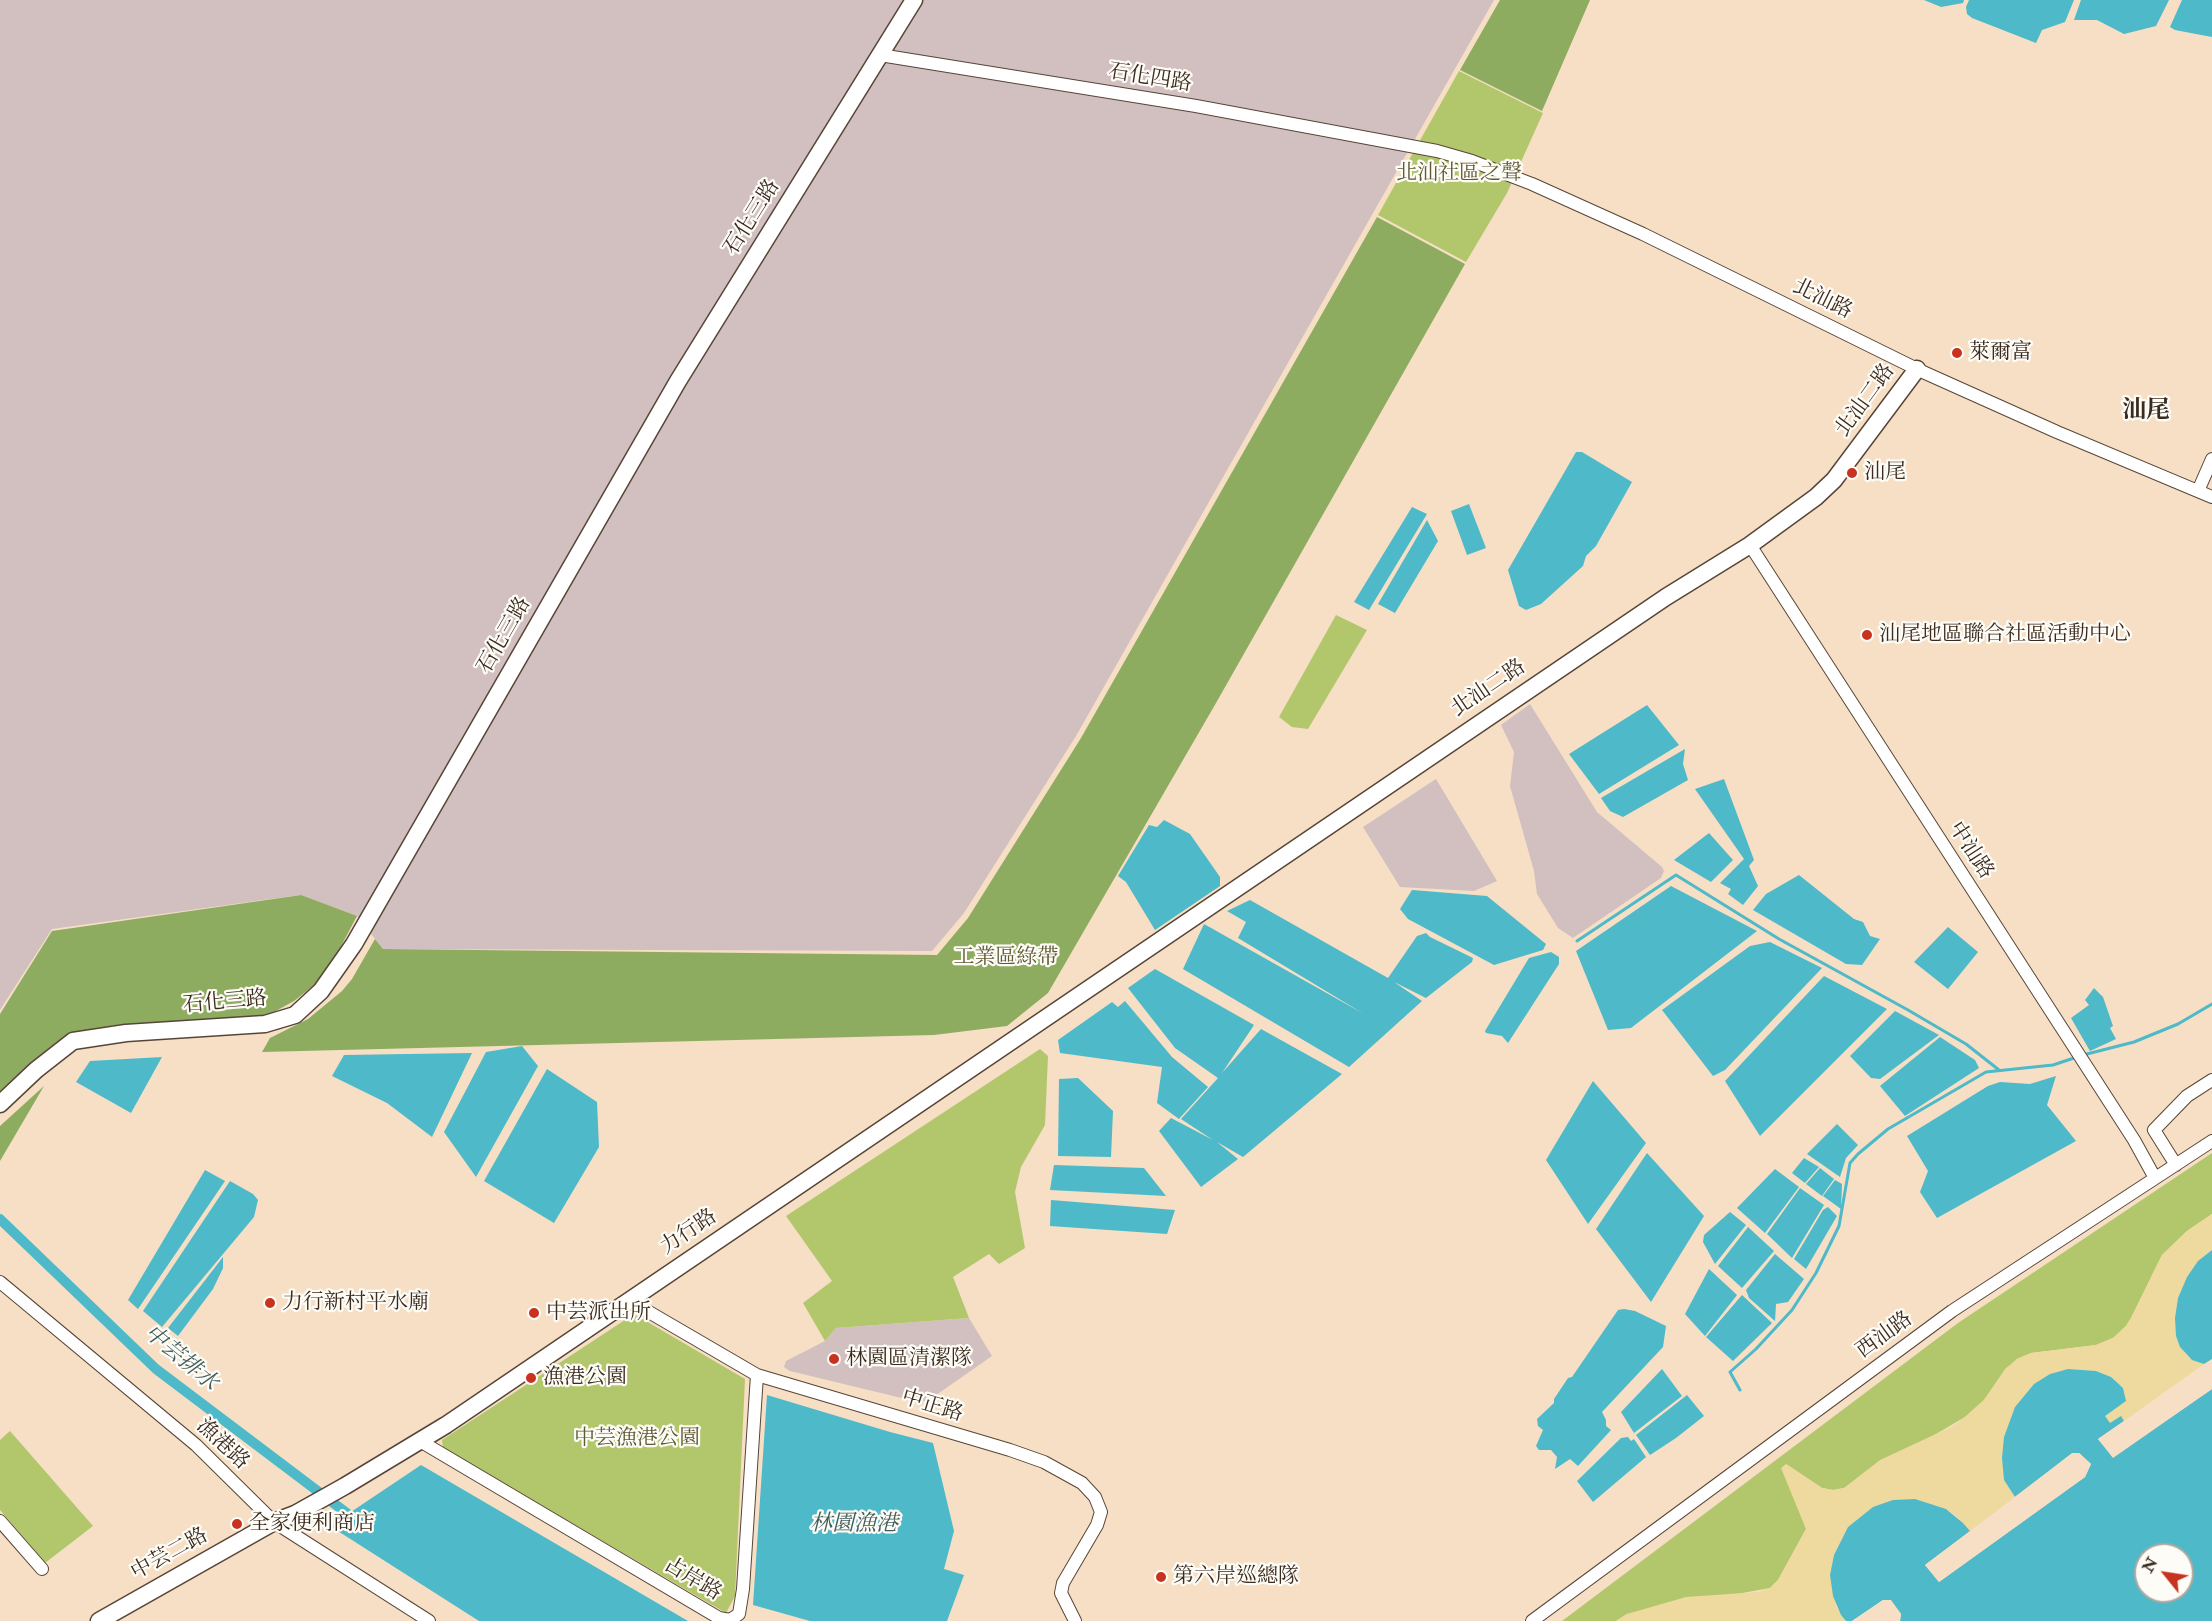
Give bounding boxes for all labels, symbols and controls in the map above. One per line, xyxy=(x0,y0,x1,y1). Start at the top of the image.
street label: 石化四路 xyxy=(1107,60,1193,98)
park label: 北汕社區之聲 xyxy=(1396,161,1522,187)
street label: 石化三路 xyxy=(720,176,786,260)
street label: 北汕路 xyxy=(1788,275,1856,325)
place label: 萊爾富 xyxy=(1969,340,2032,366)
marker: 萊爾富 xyxy=(1950,346,1964,360)
street label: 北汕二路 xyxy=(1831,360,1901,442)
district label: 汕尾 xyxy=(2122,398,2170,426)
place label: 汕尾 xyxy=(1864,460,1906,486)
marker: 汕尾 xyxy=(1845,466,1859,480)
street label: 石化三路 xyxy=(473,593,537,679)
place label: 汕尾地區聯合社區活動中心 xyxy=(1879,622,2131,648)
marker: 汕尾地區聯合社區活動中心 xyxy=(1860,628,1874,642)
street label: 北汕二路 xyxy=(1447,655,1531,723)
street label: 中汕路 xyxy=(1942,818,1998,884)
park label: 工業區綠帶 xyxy=(954,945,1058,971)
street label: 石化三路 xyxy=(182,987,268,1019)
street label: 力行路 xyxy=(656,1205,722,1261)
place label: 力行新村平水廟 xyxy=(282,1290,429,1316)
marker: 力行新村平水廟 xyxy=(263,1296,277,1310)
place label: 中芸派出所 xyxy=(546,1300,651,1326)
marker: 中芸派出所 xyxy=(527,1306,541,1320)
street label: 西汕路 xyxy=(1852,1307,1918,1365)
water label: 中芸排水 xyxy=(138,1321,222,1397)
place label: 林園區清潔隊 xyxy=(846,1346,972,1372)
marker: 林園區清潔隊 xyxy=(827,1352,841,1366)
place label: 漁港公園 xyxy=(543,1365,627,1391)
marker: 漁港公園 xyxy=(524,1371,538,1385)
street label: 中正路 xyxy=(898,1386,966,1428)
street label: 漁港路 xyxy=(190,1414,254,1476)
park label: 中芸漁港公園 xyxy=(574,1426,700,1452)
place label: 全家便利商店 xyxy=(249,1511,375,1537)
water label: 林園漁港 xyxy=(810,1512,898,1538)
marker: 全家便利商店 xyxy=(230,1517,244,1531)
street label: 中芸二路 xyxy=(127,1524,213,1586)
north arrow xyxy=(2134,1543,2194,1603)
street label: 占岸路 xyxy=(659,1553,725,1607)
text: N xyxy=(2138,1554,2162,1576)
place label: 第六岸巡總隊 xyxy=(1173,1564,1299,1590)
marker: 第六岸巡總隊 xyxy=(1154,1570,1168,1584)

